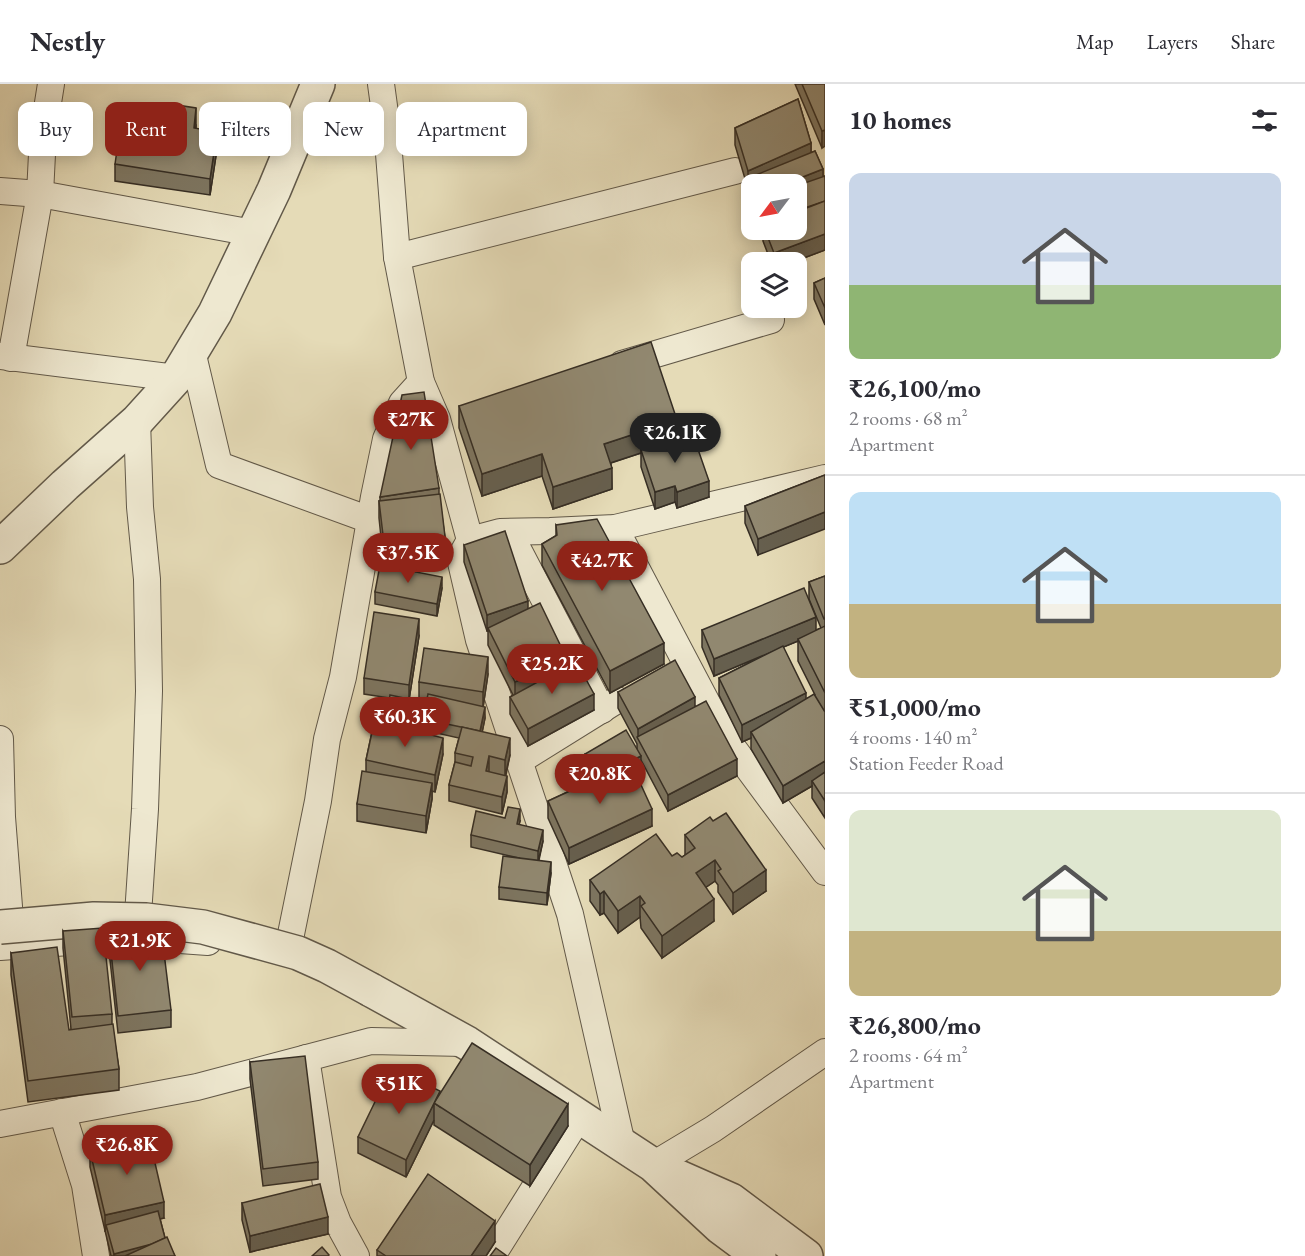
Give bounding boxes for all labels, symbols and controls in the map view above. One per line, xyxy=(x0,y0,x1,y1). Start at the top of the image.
text: Nestly xyxy=(30,23,105,59)
text: Map xyxy=(1076,28,1114,55)
text: Layers xyxy=(1147,28,1198,55)
text: Share xyxy=(1231,28,1275,55)
chip: Buy xyxy=(18,102,93,156)
chip: Rent xyxy=(105,102,187,156)
chip: Filters xyxy=(199,102,291,156)
chip: New xyxy=(303,102,384,156)
chip: Apartment xyxy=(396,102,527,156)
text: 10 homes xyxy=(849,103,951,137)
icon: filters xyxy=(1248,104,1281,137)
north arrow xyxy=(741,174,807,240)
map controls xyxy=(741,174,807,318)
icon: home xyxy=(1011,212,1119,320)
button: layers xyxy=(741,252,807,318)
text: ₹26,100/mo xyxy=(849,371,981,405)
pin: ₹27K xyxy=(375,400,447,451)
text: 2 rooms · 68 m² xyxy=(849,405,968,431)
text: ₹27K xyxy=(388,406,434,432)
pin: ₹26.1K xyxy=(626,413,724,464)
text: ₹26.1K xyxy=(644,419,706,445)
text: Apartment xyxy=(849,431,934,457)
icon: home xyxy=(1011,531,1119,639)
pin: ₹37.5K xyxy=(359,533,457,584)
text: ₹37.5K xyxy=(377,539,439,565)
pin: ₹42.7K xyxy=(553,541,651,592)
text: ₹42.7K xyxy=(571,547,633,573)
pin: ₹25.2K xyxy=(503,644,601,695)
text: ₹25.2K xyxy=(521,650,583,676)
text: ₹51,000/mo xyxy=(849,690,981,724)
pin: ₹60.3K xyxy=(356,697,454,748)
text: ₹60.3K xyxy=(374,703,436,729)
text: 4 rooms · 140 m² xyxy=(849,724,977,750)
text: Station Feeder Road xyxy=(849,750,1004,776)
pin: ₹20.8K xyxy=(551,754,649,805)
text: ₹20.8K xyxy=(569,760,631,786)
icon: home xyxy=(1011,849,1119,957)
pin: ₹21.9K xyxy=(91,921,189,972)
text: ₹21.9K xyxy=(109,927,171,953)
text: ₹26,800/mo xyxy=(849,1008,981,1042)
text: 2 rooms · 64 m² xyxy=(849,1042,968,1068)
pin: ₹51K xyxy=(363,1064,435,1115)
text: Apartment xyxy=(849,1068,934,1094)
text: ₹51K xyxy=(376,1070,422,1096)
pin: ₹26.8K xyxy=(78,1125,176,1176)
text: ₹26.8K xyxy=(96,1131,158,1157)

